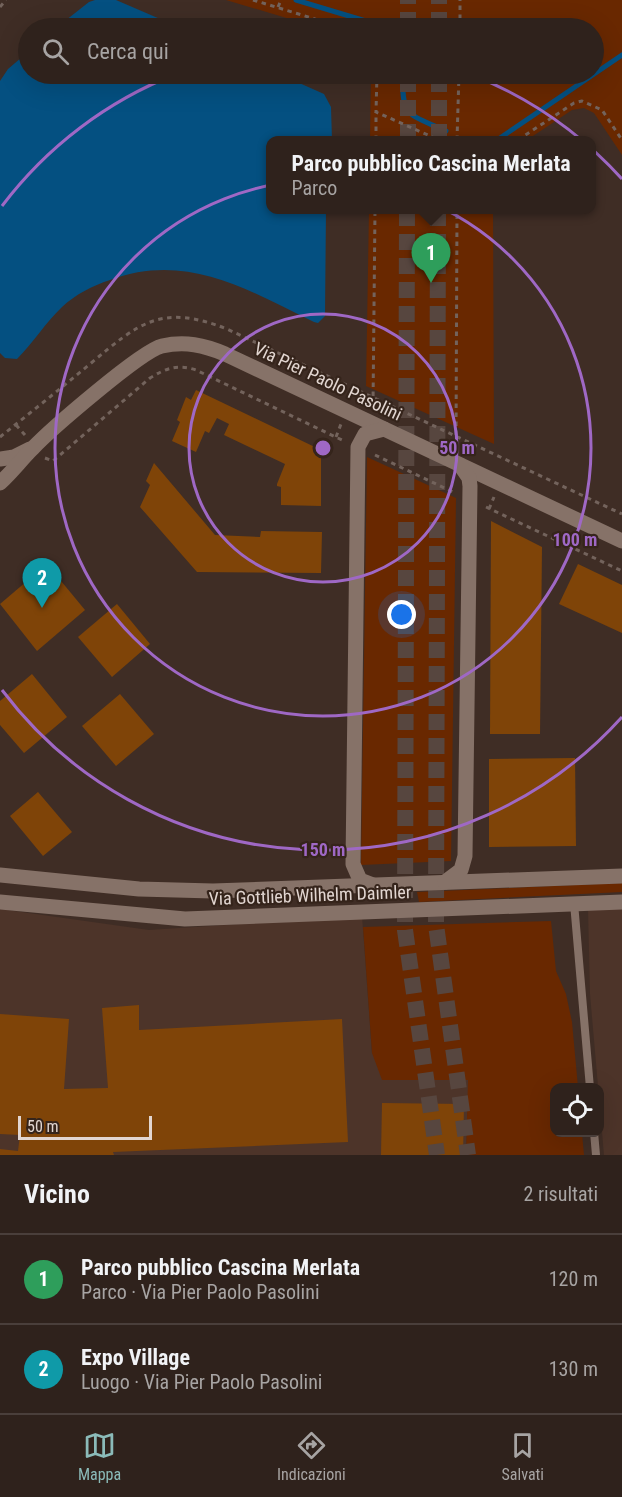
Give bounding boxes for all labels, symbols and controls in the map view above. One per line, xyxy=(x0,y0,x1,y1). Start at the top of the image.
search box xyxy=(18,18,604,84)
icon: search xyxy=(39,35,72,68)
text: Cerca qui xyxy=(87,39,169,64)
popup xyxy=(266,136,596,214)
text: Parco pubblico Cascina Merlata xyxy=(291,151,571,176)
text: Parco xyxy=(291,176,337,200)
pin: 1 xyxy=(412,234,450,283)
street label: Via Pier Paolo Pasolini xyxy=(251,337,405,425)
text: 50 m xyxy=(439,437,475,458)
centre of rings xyxy=(313,438,333,458)
text: 100 m xyxy=(553,529,597,550)
pin: 2 xyxy=(22,558,62,608)
your location xyxy=(387,600,416,629)
text: 150 m xyxy=(301,839,345,860)
street label: Via Gottlieb Wilhelm Daimler xyxy=(208,881,412,909)
map controls xyxy=(550,1083,604,1137)
button: locate xyxy=(550,1083,604,1137)
scale bar xyxy=(18,1113,152,1140)
text: 50 m xyxy=(27,1117,59,1136)
text: Vicino xyxy=(24,1179,90,1209)
text: 2 risultati xyxy=(523,1182,598,1206)
text: Parco pubblico Cascina Merlata xyxy=(81,1255,360,1280)
text: 1 xyxy=(38,1267,49,1291)
text: 120 m xyxy=(549,1267,598,1291)
text: Parco · Via Pier Paolo Pasolini xyxy=(81,1280,320,1304)
text: Expo Village xyxy=(81,1345,190,1370)
text: 2 xyxy=(38,1357,49,1381)
text: 130 m xyxy=(549,1357,598,1381)
text: Luogo · Via Pier Paolo Pasolini xyxy=(81,1370,322,1394)
tab: Mappa xyxy=(78,1429,121,1484)
tab: Indicazioni xyxy=(277,1429,346,1484)
tab: Salvati xyxy=(502,1429,544,1484)

